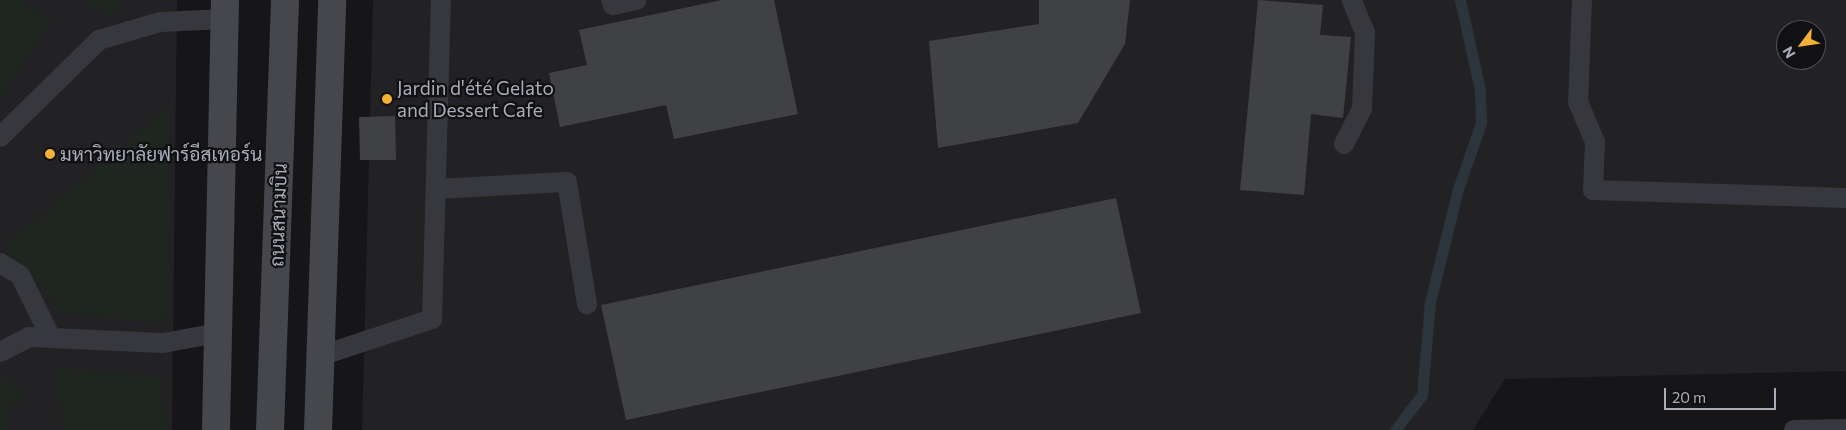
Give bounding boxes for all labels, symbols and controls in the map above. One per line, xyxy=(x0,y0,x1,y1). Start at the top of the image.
north arrow xyxy=(1776,20,1826,70)
text: N xyxy=(1779,44,1799,61)
place label: Jardin d'été Gelato and Dessert Cafe xyxy=(397,77,554,121)
marker: Jardin d'été Gelato and Dessert Cafe xyxy=(381,93,393,105)
place label: มหาวิทยาลัยฟาร์อีสเทอร์น xyxy=(60,143,262,165)
marker: มหาวิทยาลัยฟาร์อีสเทอร์น xyxy=(44,148,56,160)
street label: ถนนสนามบิน xyxy=(265,163,291,267)
scale bar xyxy=(1666,378,1778,410)
text: 20 m xyxy=(1672,388,1706,406)

